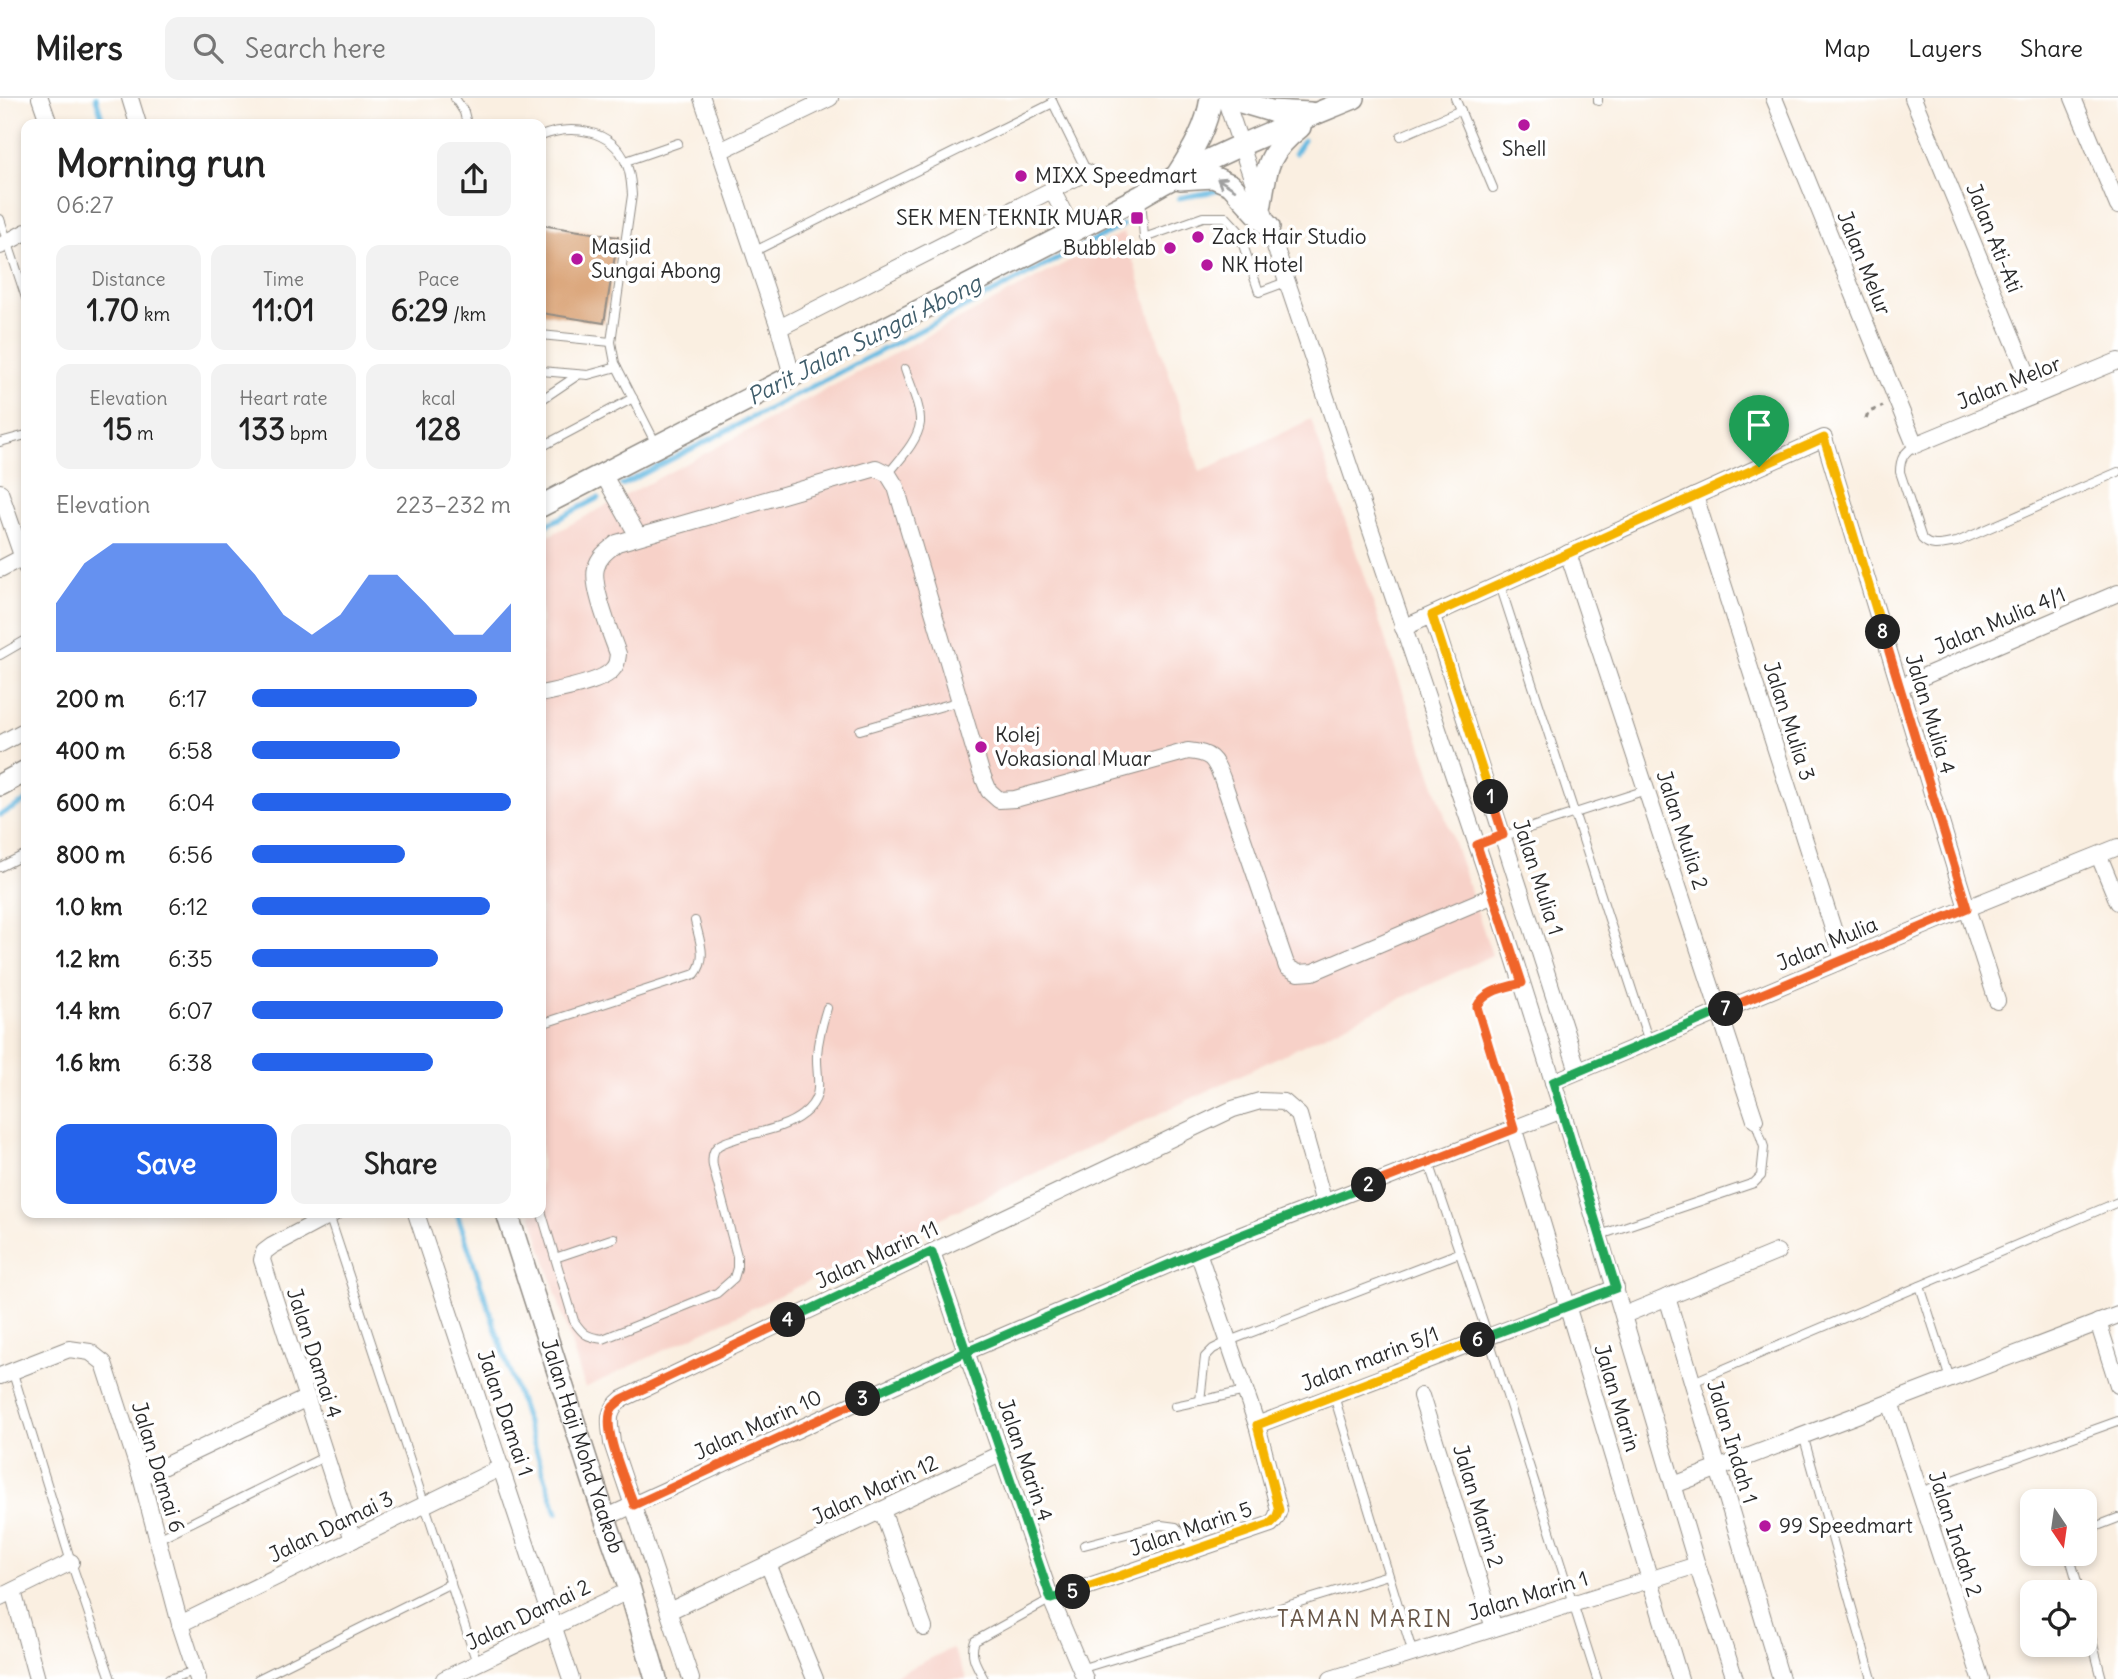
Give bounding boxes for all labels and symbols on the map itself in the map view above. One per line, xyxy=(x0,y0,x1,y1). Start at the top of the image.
marker: Shell xyxy=(1516,117,1532,133)
place label: Shell xyxy=(1502,135,1546,162)
place label: MIXX Speedmart xyxy=(1035,162,1197,189)
marker: MIXX Speedmart xyxy=(1013,168,1029,184)
one-way arrow xyxy=(1216,177,1236,191)
street label: Jalan Ati-Ati xyxy=(1960,179,2029,296)
place label: SEK MEN TEKNIK MUAR xyxy=(896,204,1123,231)
street label: Jalan Melur xyxy=(1831,207,1898,319)
marker: SEK MEN TEKNIK MUAR xyxy=(1129,210,1145,226)
place label: Zack Hair Studio xyxy=(1212,223,1367,250)
marker: Zack Hair Studio xyxy=(1190,229,1206,245)
place label: Masjid Sungai Abong xyxy=(591,233,721,284)
place label: Bubblelab xyxy=(1062,234,1156,261)
marker: Bubblelab xyxy=(1162,240,1178,256)
marker: Masjid Sungai Abong xyxy=(569,251,585,267)
place label: NK Hotel xyxy=(1221,251,1303,278)
marker: NK Hotel xyxy=(1199,257,1215,273)
water label: Parit Jalan Sungai Abong xyxy=(742,267,988,411)
street label: Jalan Melor xyxy=(1953,349,2065,416)
pin xyxy=(1729,395,1789,467)
street label: Jalan Mulia 4/1 xyxy=(1930,581,2070,660)
pin: 8 xyxy=(1866,614,1900,650)
street label: Jalan Mulia 4 xyxy=(1899,651,1962,777)
street label: Jalan Mulia 3 xyxy=(1757,658,1821,784)
place label: Kolej Vokasional Muar xyxy=(995,721,1152,772)
marker: Kolej Vokasional Muar xyxy=(973,739,989,755)
street label: Jalan Mulia 2 xyxy=(1651,767,1714,893)
pin: 1 xyxy=(1474,780,1508,814)
street label: Jalan Mulia 1 xyxy=(1507,815,1570,938)
street label: Jalan Mulia xyxy=(1772,910,1881,977)
pin: 7 xyxy=(1708,992,1744,1026)
pin: 2 xyxy=(1352,1168,1386,1202)
street label: Jalan Marin 11 xyxy=(811,1214,943,1295)
street label: Jalan Damai 4 xyxy=(281,1284,348,1422)
pin: 4 xyxy=(770,1302,806,1338)
street label: Jalan marin 5/1 xyxy=(1297,1320,1443,1397)
pin: 6 xyxy=(1460,1322,1496,1358)
street label: Jalan Haji Mohd Yaakob xyxy=(535,1335,630,1557)
street label: Jalan Marin xyxy=(1588,1341,1647,1455)
street label: Jalan Damai 1 xyxy=(471,1346,540,1480)
street label: Jalan Indah 1 xyxy=(1701,1377,1764,1507)
pin: 3 xyxy=(846,1382,880,1416)
street label: Jalan Marin 10 xyxy=(690,1383,826,1466)
street label: Jalan Marin 4 xyxy=(992,1395,1059,1525)
street label: Jalan Damai 6 xyxy=(126,1398,191,1536)
street label: Jalan Marin 2 xyxy=(1447,1441,1510,1571)
street label: Jalan Marin 12 xyxy=(808,1449,942,1530)
street label: Jalan Indah 2 xyxy=(1922,1468,1988,1600)
street label: Jalan Damai 3 xyxy=(264,1485,398,1568)
north arrow xyxy=(2020,1489,2096,1566)
street label: Jalan Marin 5 xyxy=(1126,1495,1256,1562)
place label: 99 Speedmart xyxy=(1779,1512,1913,1539)
marker: 99 Speedmart xyxy=(1757,1518,1773,1534)
street label: Jalan Marin 1 xyxy=(1465,1564,1591,1627)
street label: Jalan Damai 2 xyxy=(461,1573,594,1656)
pin: 5 xyxy=(1056,1574,1090,1610)
district label: TAMAN MARIN xyxy=(1277,1604,1453,1633)

